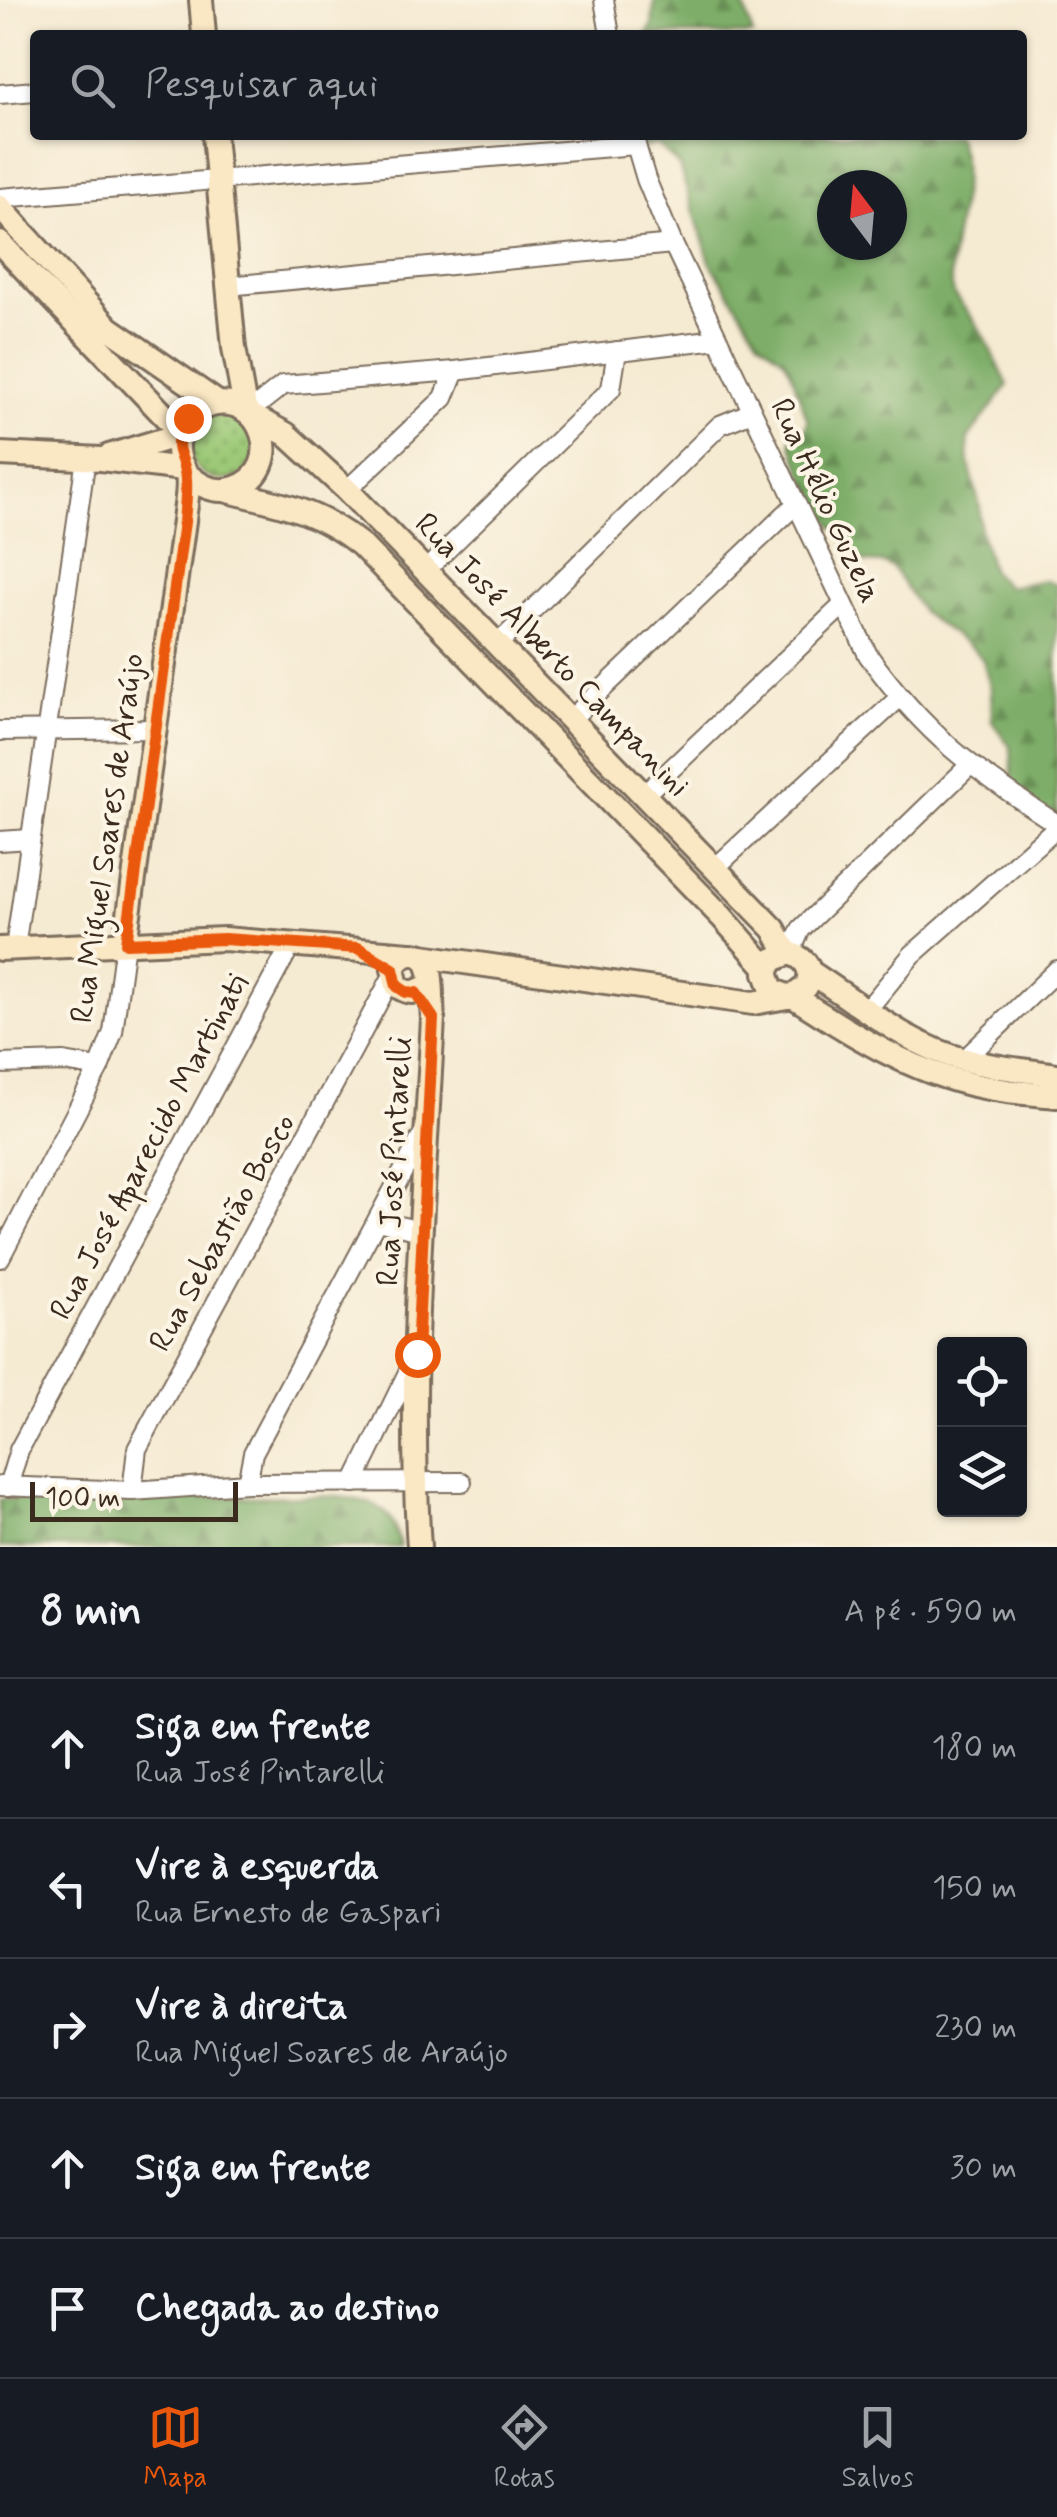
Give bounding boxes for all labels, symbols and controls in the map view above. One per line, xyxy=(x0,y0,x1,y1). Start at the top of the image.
search box xyxy=(30,30,1027,140)
icon: search xyxy=(65,58,120,113)
text: Pesquisar aqui xyxy=(145,61,378,110)
north arrow xyxy=(817,170,907,260)
street label: Rua Hélio Guzela xyxy=(759,392,891,610)
route end xyxy=(166,396,212,442)
street label: Rua José Alberto Campanini xyxy=(405,504,699,807)
street label: Rua Miguel Soares de Araújo xyxy=(61,651,158,1026)
street label: Rua José Aparecido Martinati xyxy=(41,967,262,1329)
street label: Rua José Pintarelli xyxy=(367,1035,423,1287)
street label: Rua Sebastião Bosco xyxy=(140,1106,306,1360)
route start xyxy=(395,1332,441,1378)
map controls xyxy=(937,1337,1027,1517)
button: locate xyxy=(937,1337,1027,1427)
button: layers xyxy=(937,1427,1027,1517)
scale bar xyxy=(30,1477,238,1522)
text: 100 m xyxy=(45,1481,120,1518)
text: 8 min xyxy=(40,1585,142,1640)
text: A pé · 590 m xyxy=(844,1591,1017,1633)
text: Siga em frente xyxy=(135,1703,371,1752)
icon: ahead xyxy=(40,1721,95,1776)
text: 180 m xyxy=(932,1727,1017,1769)
text: Rua José Pintarelli xyxy=(135,1752,385,1794)
text: Vire à esquerda xyxy=(135,1843,379,1892)
icon: left xyxy=(40,1861,95,1916)
text: 150 m xyxy=(932,1867,1017,1909)
text: Rua Ernesto de Gaspari xyxy=(135,1892,441,1934)
text: Vire à direita xyxy=(135,1983,348,2032)
icon: right xyxy=(40,2001,95,2056)
text: 230 m xyxy=(934,2007,1017,2049)
text: Rua Miguel Soares de Araújo xyxy=(135,2032,508,2074)
icon: ahead xyxy=(40,2141,95,2196)
text: Siga em frente xyxy=(135,2144,371,2193)
text: 30 m xyxy=(950,2147,1017,2189)
icon: arrive xyxy=(40,2281,95,2336)
text: Chegada ao destino xyxy=(135,2284,439,2333)
tab: Mapa xyxy=(143,2400,207,2497)
tab: Rotas xyxy=(494,2400,555,2497)
tab: Salvos xyxy=(841,2400,914,2497)

